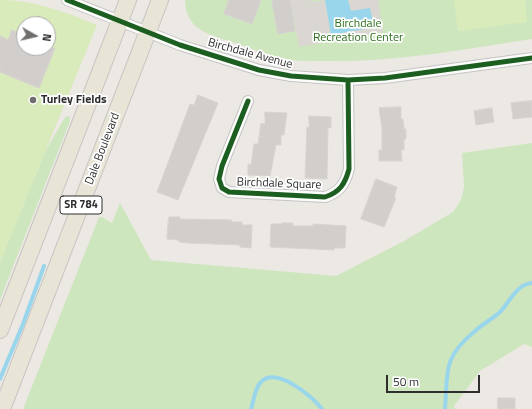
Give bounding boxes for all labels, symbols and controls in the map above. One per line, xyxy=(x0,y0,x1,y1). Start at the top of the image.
north arrow xyxy=(16,16,56,56)
park label: Birchdale Recreation Center xyxy=(313,17,403,45)
text: N xyxy=(38,33,55,42)
street label: Birchdale Avenue xyxy=(206,36,294,72)
place label: Turley Fields xyxy=(41,93,107,107)
marker: Turley Fields xyxy=(28,95,38,105)
street label: Dale Boulevard xyxy=(83,111,123,187)
street label: Birchdale Square xyxy=(236,175,322,193)
road number: SR 784 xyxy=(60,196,102,214)
scale bar xyxy=(388,367,482,393)
text: 50 m xyxy=(393,372,419,391)

